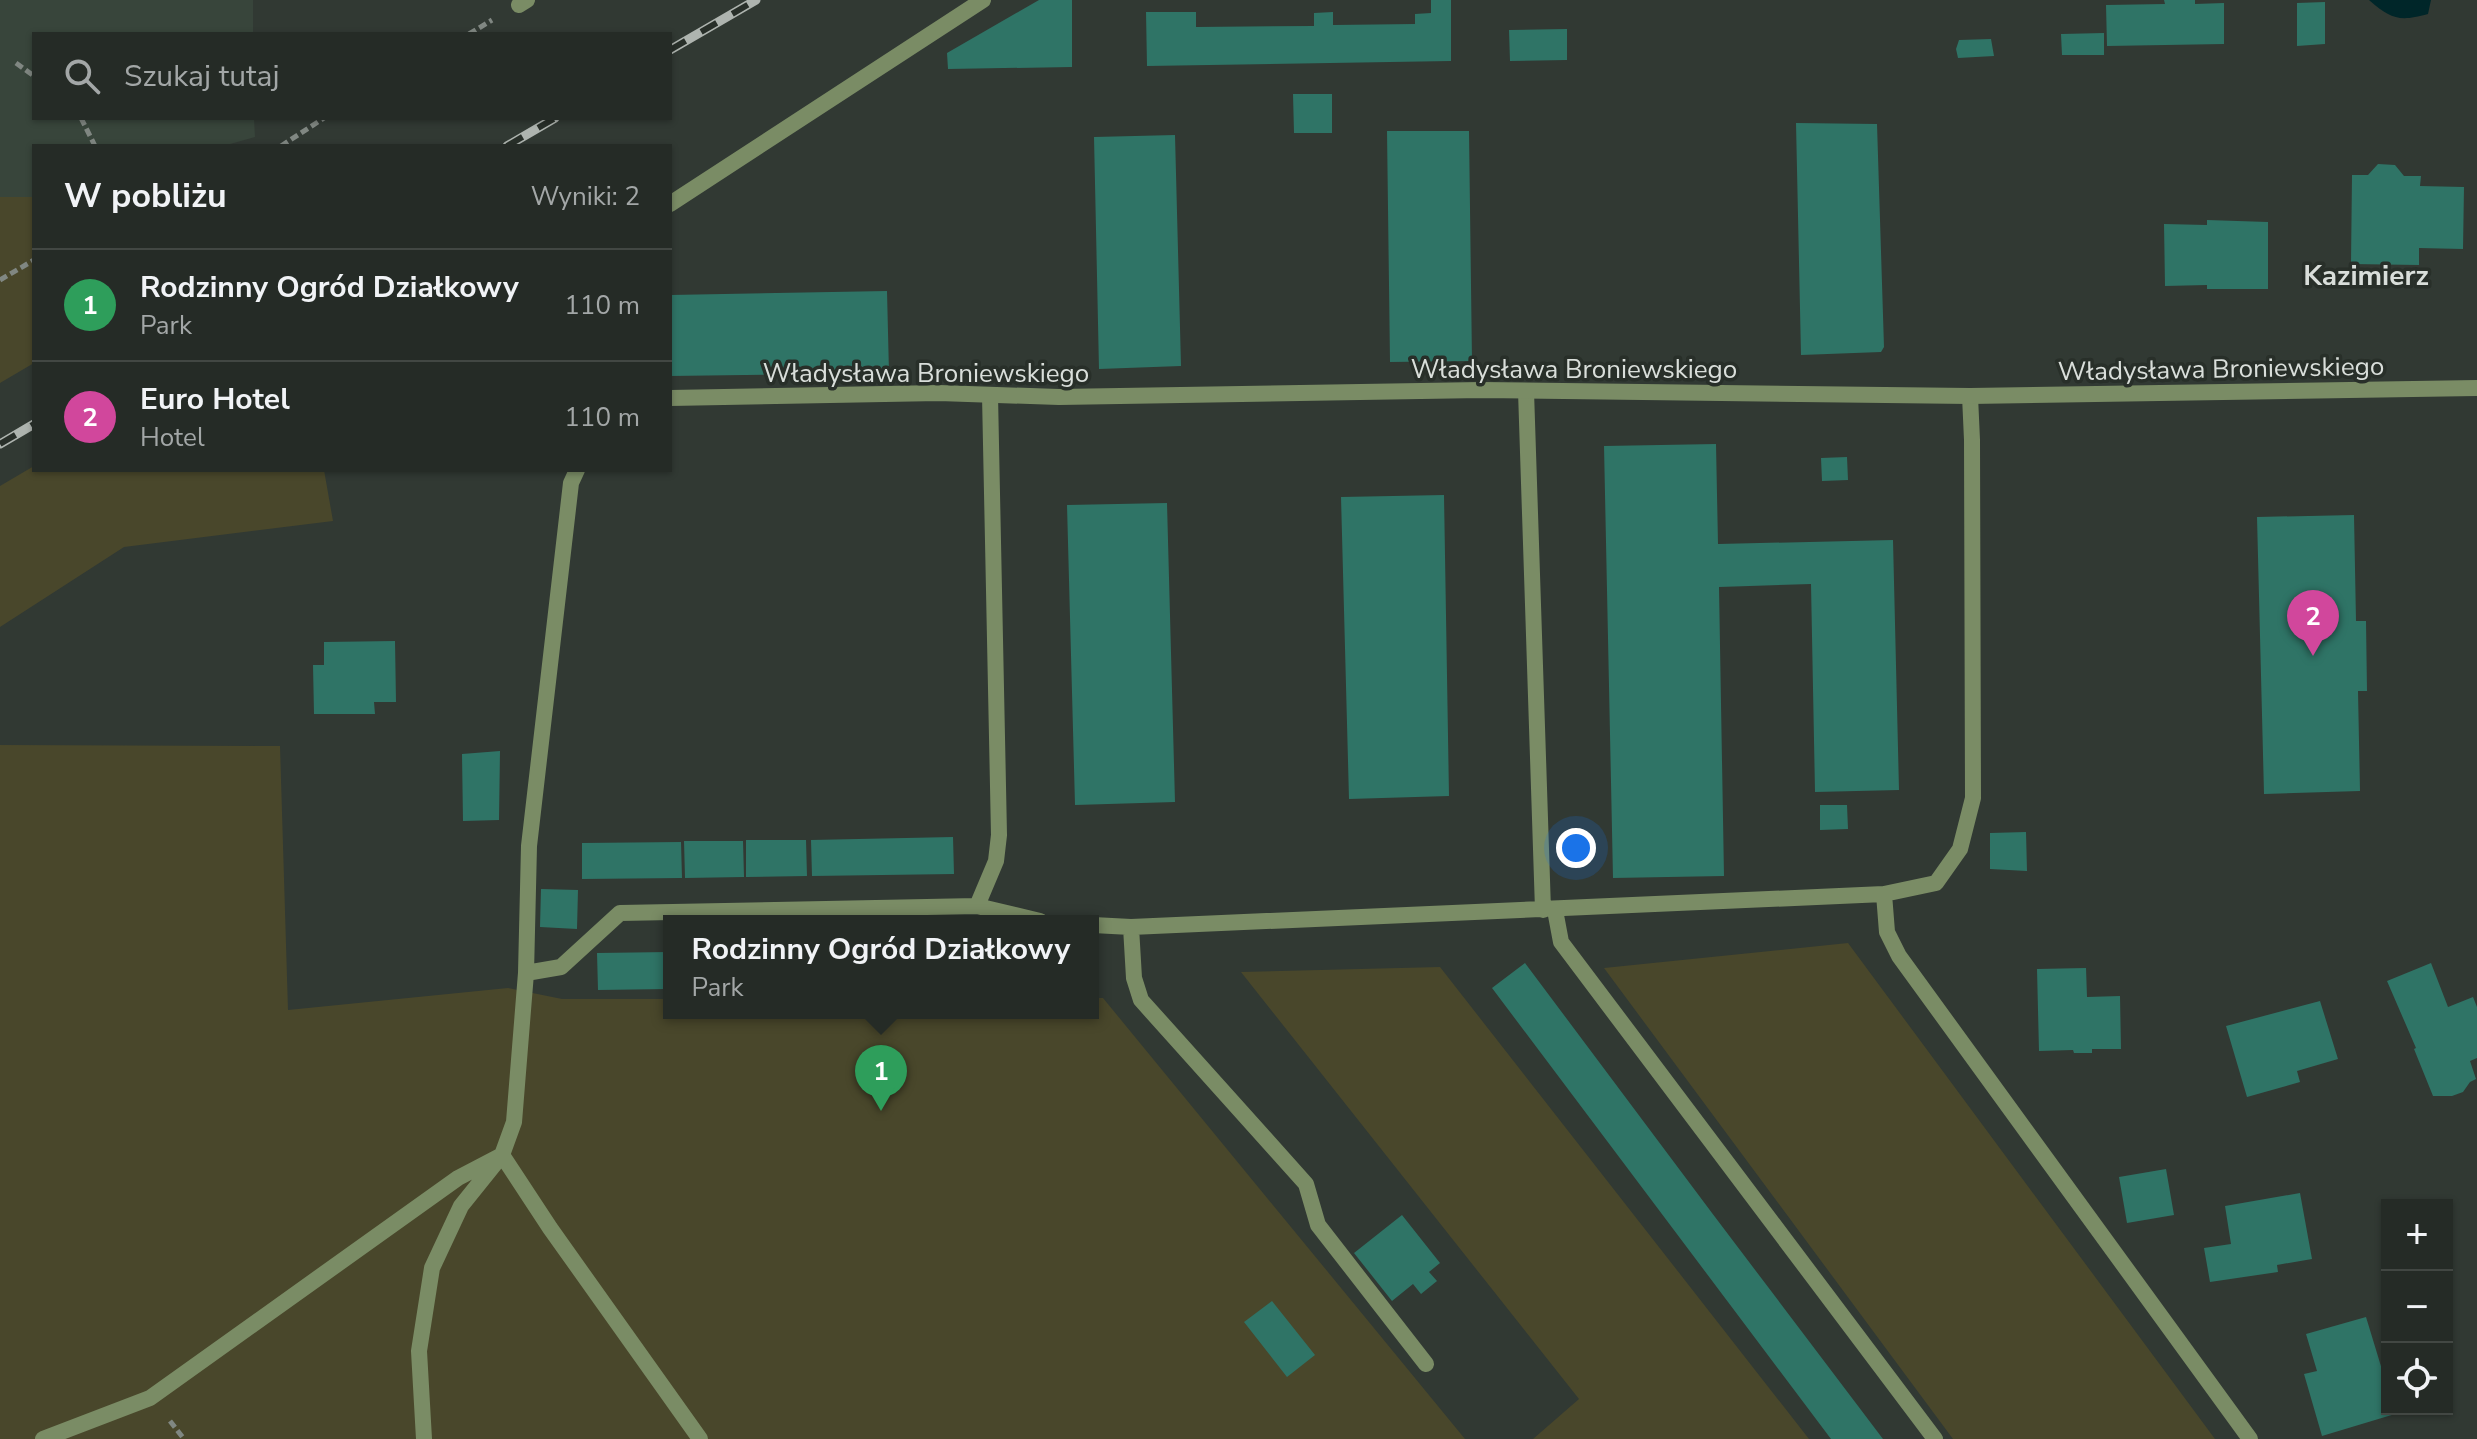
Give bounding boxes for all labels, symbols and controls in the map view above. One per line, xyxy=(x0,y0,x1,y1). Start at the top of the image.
search box xyxy=(32,32,672,120)
icon: search xyxy=(60,54,104,98)
text: Szukaj tutaj xyxy=(124,56,280,97)
text: W pobliżu xyxy=(64,173,227,219)
text: Wyniki: 2 xyxy=(531,179,640,214)
district label: Kazimierz xyxy=(2303,257,2429,295)
text: Rodzinny Ogród Działkowy xyxy=(140,267,519,308)
text: 1 xyxy=(82,288,98,323)
text: 110 m xyxy=(564,288,640,323)
text: Park xyxy=(140,308,192,343)
street label: Władysława Broniewskiego xyxy=(2057,349,2385,389)
street label: Władysława Broniewskiego xyxy=(1411,352,1737,387)
street label: Władysława Broniewskiego xyxy=(763,356,1089,391)
text: Euro Hotel xyxy=(140,379,290,420)
text: 2 xyxy=(82,400,98,435)
text: 110 m xyxy=(564,400,640,435)
text: Hotel xyxy=(140,420,205,455)
pin: 2 xyxy=(2287,590,2339,656)
your location xyxy=(1556,828,1596,868)
popup xyxy=(663,915,1099,1019)
text: Rodzinny Ogród Działkowy xyxy=(692,929,1070,970)
text: Park xyxy=(692,970,744,1005)
pin: 1 xyxy=(855,1045,907,1111)
map controls xyxy=(2381,1199,2453,1415)
button: + xyxy=(2381,1199,2453,1271)
button: − xyxy=(2381,1271,2453,1343)
button: locate xyxy=(2381,1343,2453,1415)

